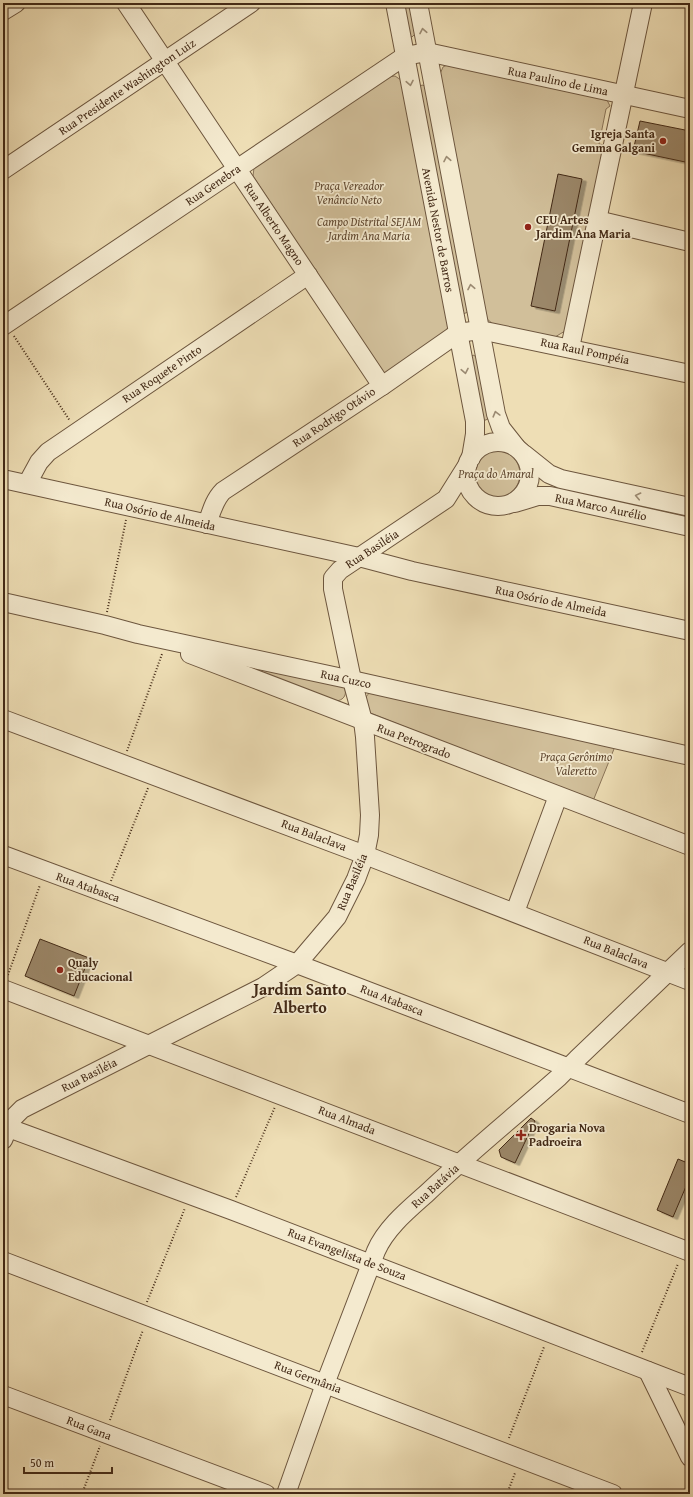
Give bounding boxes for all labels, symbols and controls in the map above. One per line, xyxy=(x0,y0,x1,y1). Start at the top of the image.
one-way arrow xyxy=(419,28,427,34)
street label: Rua Presidente Washington Luiz xyxy=(55,34,198,139)
street label: Rua Paulino de Lima xyxy=(506,62,610,99)
one-way arrow xyxy=(405,79,414,86)
place label: Igreja Santa Gemma Galgani xyxy=(572,125,656,156)
marker: Igreja Santa Gemma Galgani xyxy=(658,136,668,146)
one-way arrow xyxy=(443,156,452,162)
street label: Rua Genebra xyxy=(182,160,244,209)
street label: Avenida Nestor de Barros xyxy=(418,166,459,294)
park label: Praça Vereador Venâncio Neto xyxy=(313,177,384,208)
street label: Rua Alberto Magno xyxy=(240,179,308,268)
place label: CEU Artes Jardim Ana Maria xyxy=(534,211,631,242)
park label: Campo Distrital SEJAM Jardim Ana Maria xyxy=(317,213,422,244)
marker: CEU Artes Jardim Ana Maria xyxy=(523,222,533,232)
one-way arrow xyxy=(468,284,476,290)
street label: Rua Raul Pompéia xyxy=(539,333,631,368)
street label: Rua Roquete Pinto xyxy=(119,341,205,407)
one-way arrow xyxy=(461,368,469,374)
street label: Rua Rodrigo Otávio xyxy=(289,382,379,451)
one-way arrow xyxy=(492,411,501,418)
park label: Praça do Amaral xyxy=(457,465,534,482)
street label: Rua Marco Aurélio xyxy=(554,488,648,525)
street label: Rua Osório de Almeida xyxy=(103,492,217,535)
one-way arrow xyxy=(635,492,641,500)
street label: Rua Basiléia xyxy=(342,525,402,572)
street label: Rua Osório de Almeida xyxy=(494,580,609,621)
street label: Rua Cuzco xyxy=(319,665,373,692)
street label: Rua Petrogrado xyxy=(375,719,454,762)
park label: Praça Gerônimo Valeretto xyxy=(539,748,612,779)
street label: Rua Balaclava xyxy=(279,814,350,855)
street label: Rua Basiléia xyxy=(332,850,371,913)
street label: Rua Atabasca xyxy=(54,867,123,906)
street label: Rua Balaclava xyxy=(581,931,651,972)
place label: Qualy Educacional xyxy=(68,954,133,985)
marker: Qualy Educacional xyxy=(55,965,65,975)
district label: Jardim Santo Alberto xyxy=(251,977,347,1019)
street label: Rua Atabasca xyxy=(358,980,427,1020)
street label: Rua Basiléia xyxy=(58,1053,120,1096)
street label: Rua Almada xyxy=(316,1101,378,1138)
place label: Drogaria Nova Padroeira xyxy=(529,1119,606,1150)
marker: Drogaria Nova Padroeira xyxy=(516,1130,526,1140)
street label: Rua Batávia xyxy=(407,1159,463,1212)
street label: Rua Evangelista de Souza xyxy=(285,1223,409,1284)
street label: Rua Germânia xyxy=(272,1356,344,1397)
street label: Rua Gana xyxy=(64,1411,114,1444)
scale bar xyxy=(24,1449,112,1475)
text: 50 m xyxy=(30,1454,54,1471)

